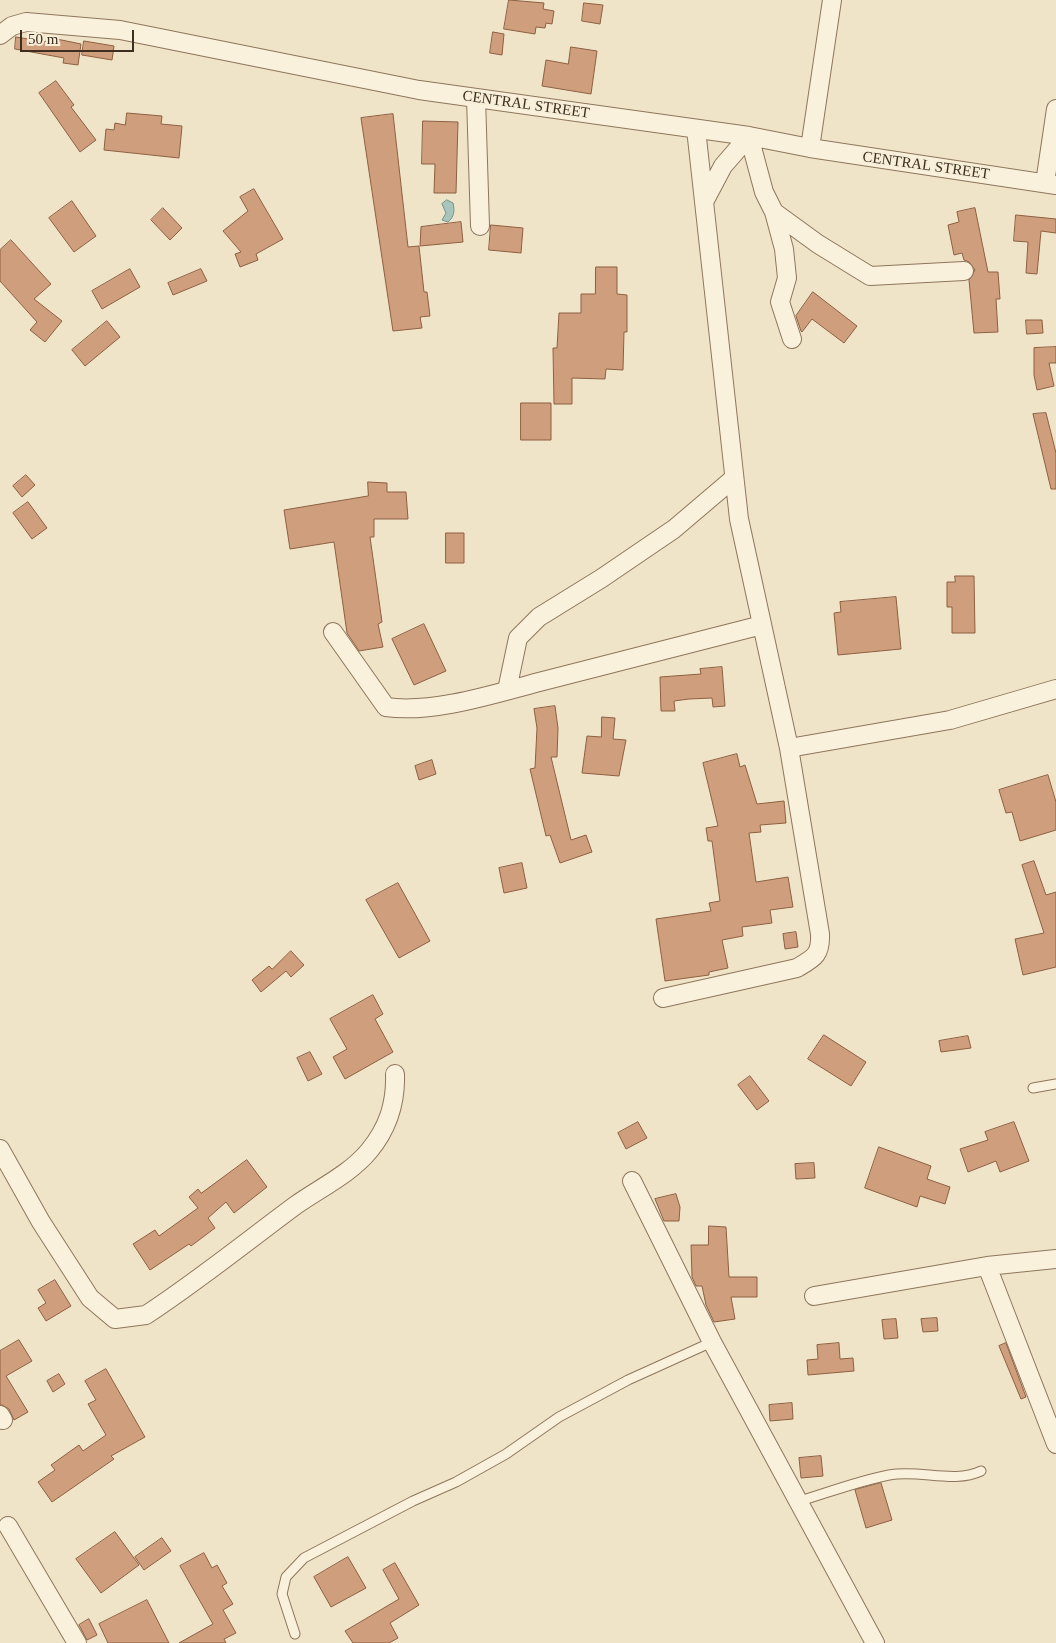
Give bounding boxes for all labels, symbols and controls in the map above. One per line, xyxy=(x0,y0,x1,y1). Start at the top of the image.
scale bar xyxy=(22,20,136,52)
text: 50 m xyxy=(28,31,58,47)
street label: CENTRAL STREET xyxy=(461,87,591,123)
street label: CENTRAL STREET xyxy=(861,148,991,184)

